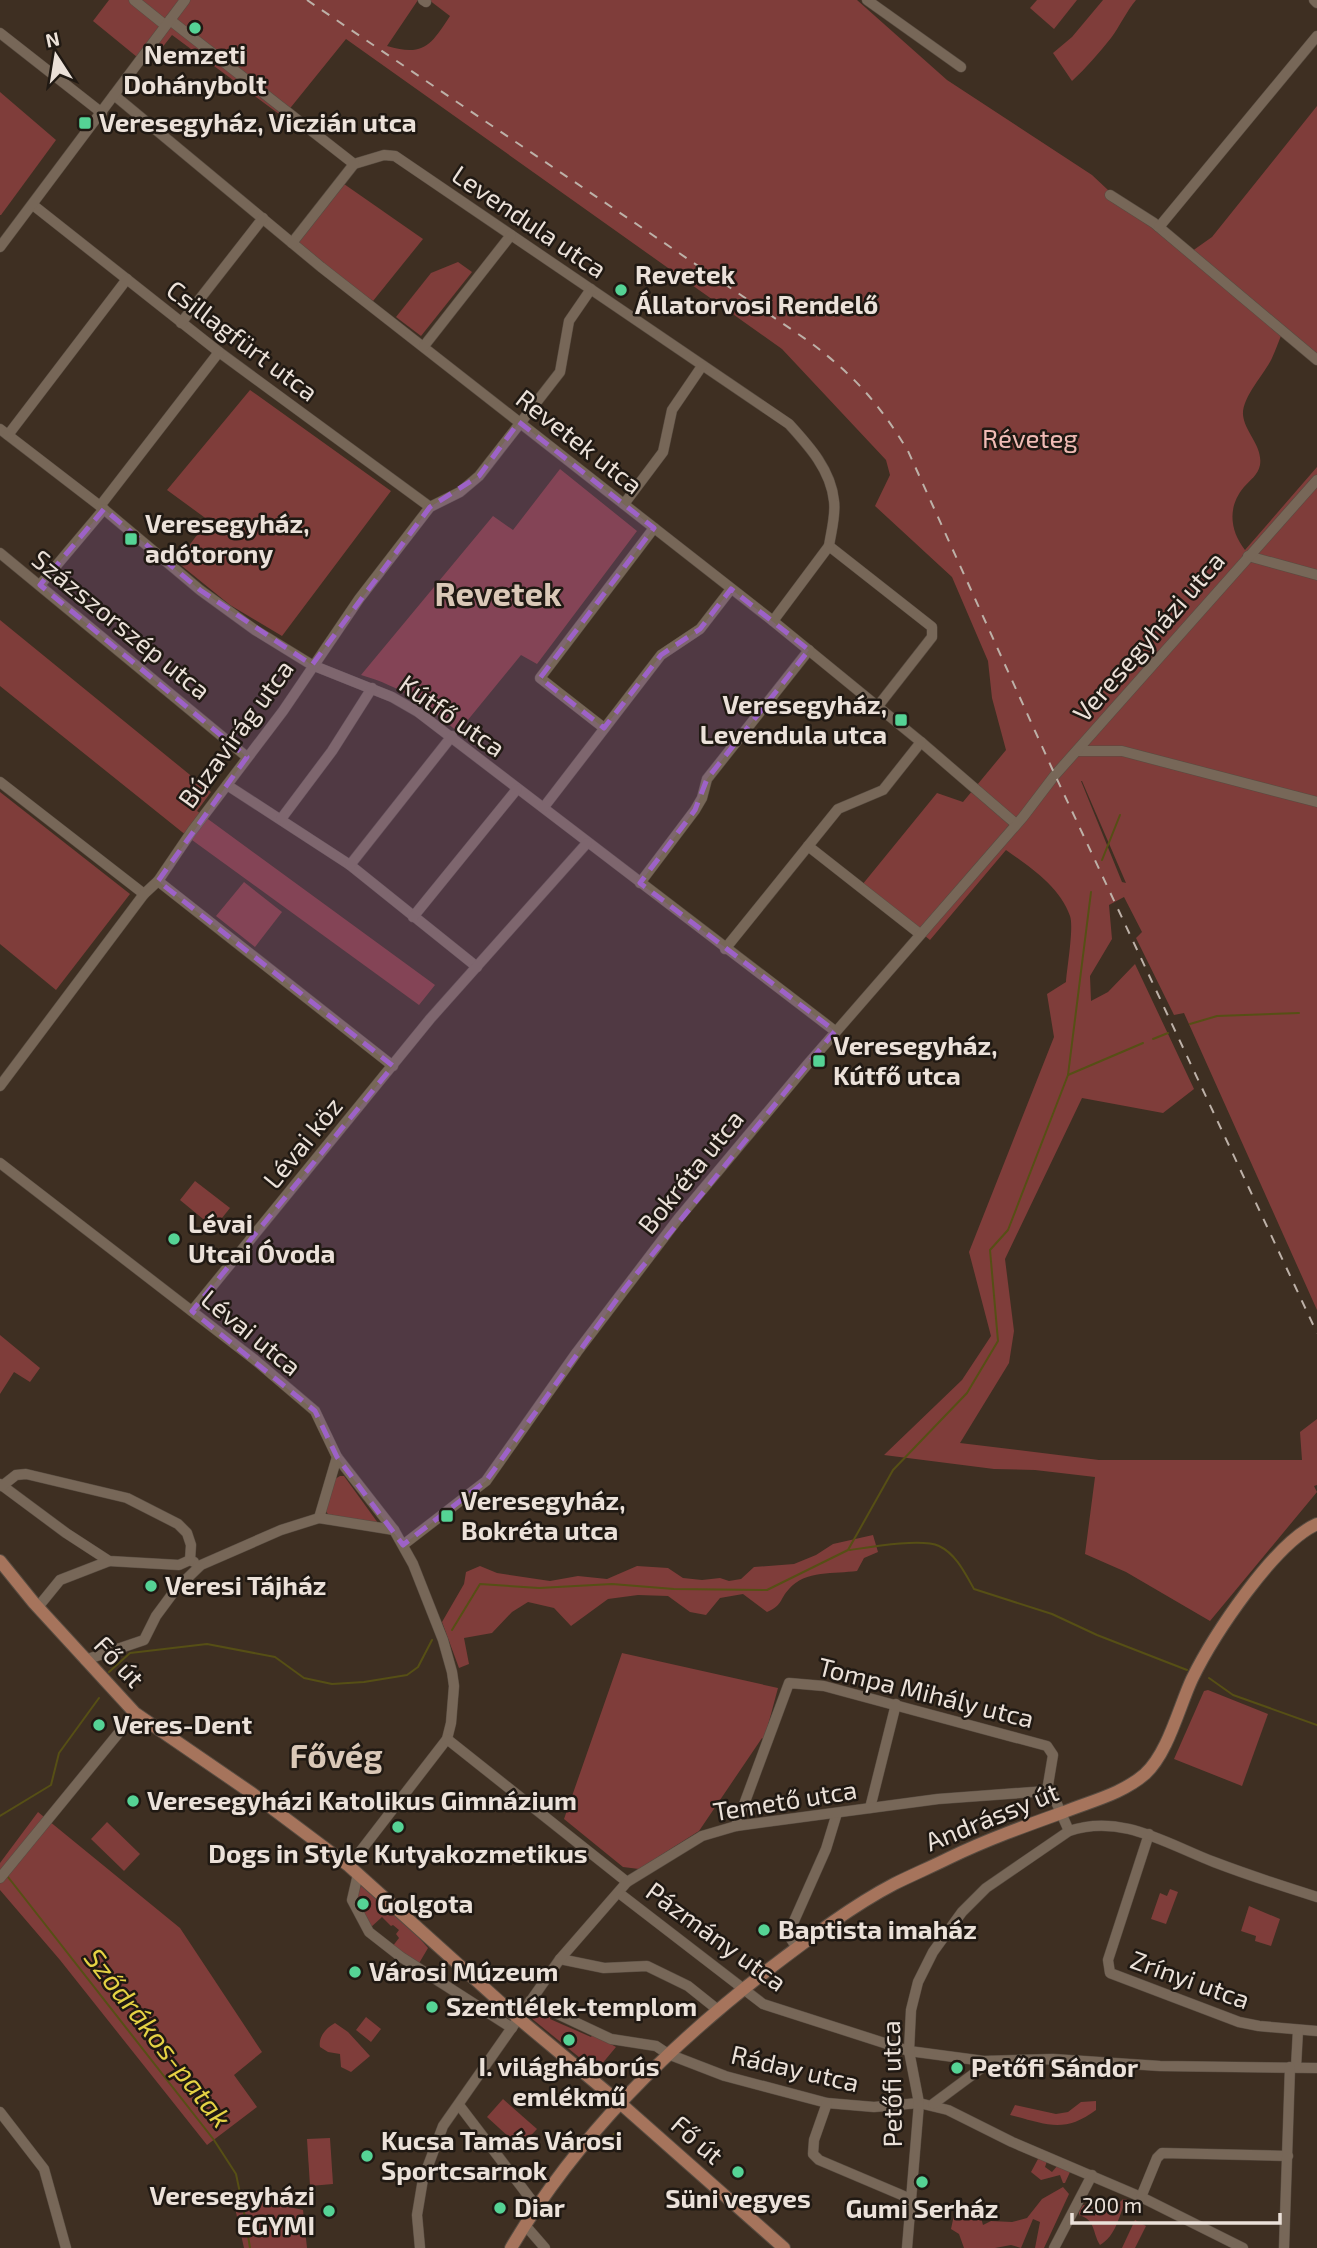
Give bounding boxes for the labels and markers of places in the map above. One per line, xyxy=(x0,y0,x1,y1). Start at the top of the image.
marker: Nemzeti Dohánybolt xyxy=(187,20,203,36)
place label: Nemzeti Dohánybolt xyxy=(123,38,267,100)
place label: Veresegyház, Viczián utca xyxy=(99,106,417,138)
marker: Veresegyház, Viczián utca xyxy=(77,115,93,131)
place label: Revetek Állatorvosi Rendelő xyxy=(635,258,878,319)
marker: Revetek Állatorvosi Rendelő xyxy=(613,282,629,298)
place label: Veresegyház, adótorony xyxy=(145,507,310,569)
marker: Veresegyház, adótorony xyxy=(123,531,139,547)
place label: Veresegyház, Levendula utca xyxy=(700,688,887,749)
marker: Veresegyház, Levendula utca xyxy=(893,712,909,728)
place label: Veresegyház, Kútfő utca xyxy=(833,1029,998,1090)
marker: Veresegyház, Kútfő utca xyxy=(811,1053,827,1069)
place label: Lévai Utcai Óvoda xyxy=(188,1207,335,1268)
marker: Lévai Utcai Óvoda xyxy=(166,1231,182,1247)
place label: Veresegyház, Bokréta utca xyxy=(461,1484,626,1545)
marker: Veresegyház, Bokréta utca xyxy=(439,1508,455,1524)
place label: Veresi Tájház xyxy=(165,1569,326,1600)
marker: Veresi Tájház xyxy=(143,1578,159,1594)
place label: Veres-Dent xyxy=(113,1708,252,1739)
marker: Veres-Dent xyxy=(91,1717,107,1733)
place label: Veresegyházi Katolikus Gimnázium xyxy=(147,1784,577,1816)
marker: Veresegyházi Katolikus Gimnázium xyxy=(125,1793,141,1809)
marker: Dogs in Style Kutyakozmetikus xyxy=(390,1819,406,1835)
place label: Dogs in Style Kutyakozmetikus xyxy=(208,1837,588,1869)
place label: Golgota xyxy=(377,1887,473,1918)
marker: Golgota xyxy=(355,1896,371,1912)
place label: Baptista imaház xyxy=(778,1913,977,1944)
marker: Baptista imaház xyxy=(756,1922,772,1938)
place label: Városi Múzeum xyxy=(369,1955,558,1986)
marker: Városi Múzeum xyxy=(347,1964,363,1980)
place label: Szentlélek-templom xyxy=(446,1990,697,2021)
marker: Szentlélek-templom xyxy=(424,1999,440,2015)
marker: I. világháborús emlékmű xyxy=(561,2032,577,2048)
place label: I. világháborús emlékmű xyxy=(479,2050,659,2111)
place label: Petőfi Sándor xyxy=(971,2051,1138,2082)
marker: Petőfi Sándor xyxy=(949,2060,965,2076)
place label: Kucsa Tamás Városi Sportcsarnok xyxy=(381,2124,622,2185)
marker: Kucsa Tamás Városi Sportcsarnok xyxy=(359,2148,375,2164)
marker: Süni vegyes xyxy=(730,2164,746,2180)
marker: Gumi Serház xyxy=(914,2174,930,2190)
place label: Veresegyházi EGYMI xyxy=(150,2179,315,2240)
place label: Süni vegyes xyxy=(665,2182,811,2214)
place label: Diar xyxy=(514,2191,565,2222)
place label: Gumi Serház xyxy=(845,2192,999,2223)
marker: Diar xyxy=(492,2200,508,2216)
marker: Veresegyházi EGYMI xyxy=(321,2203,337,2219)

